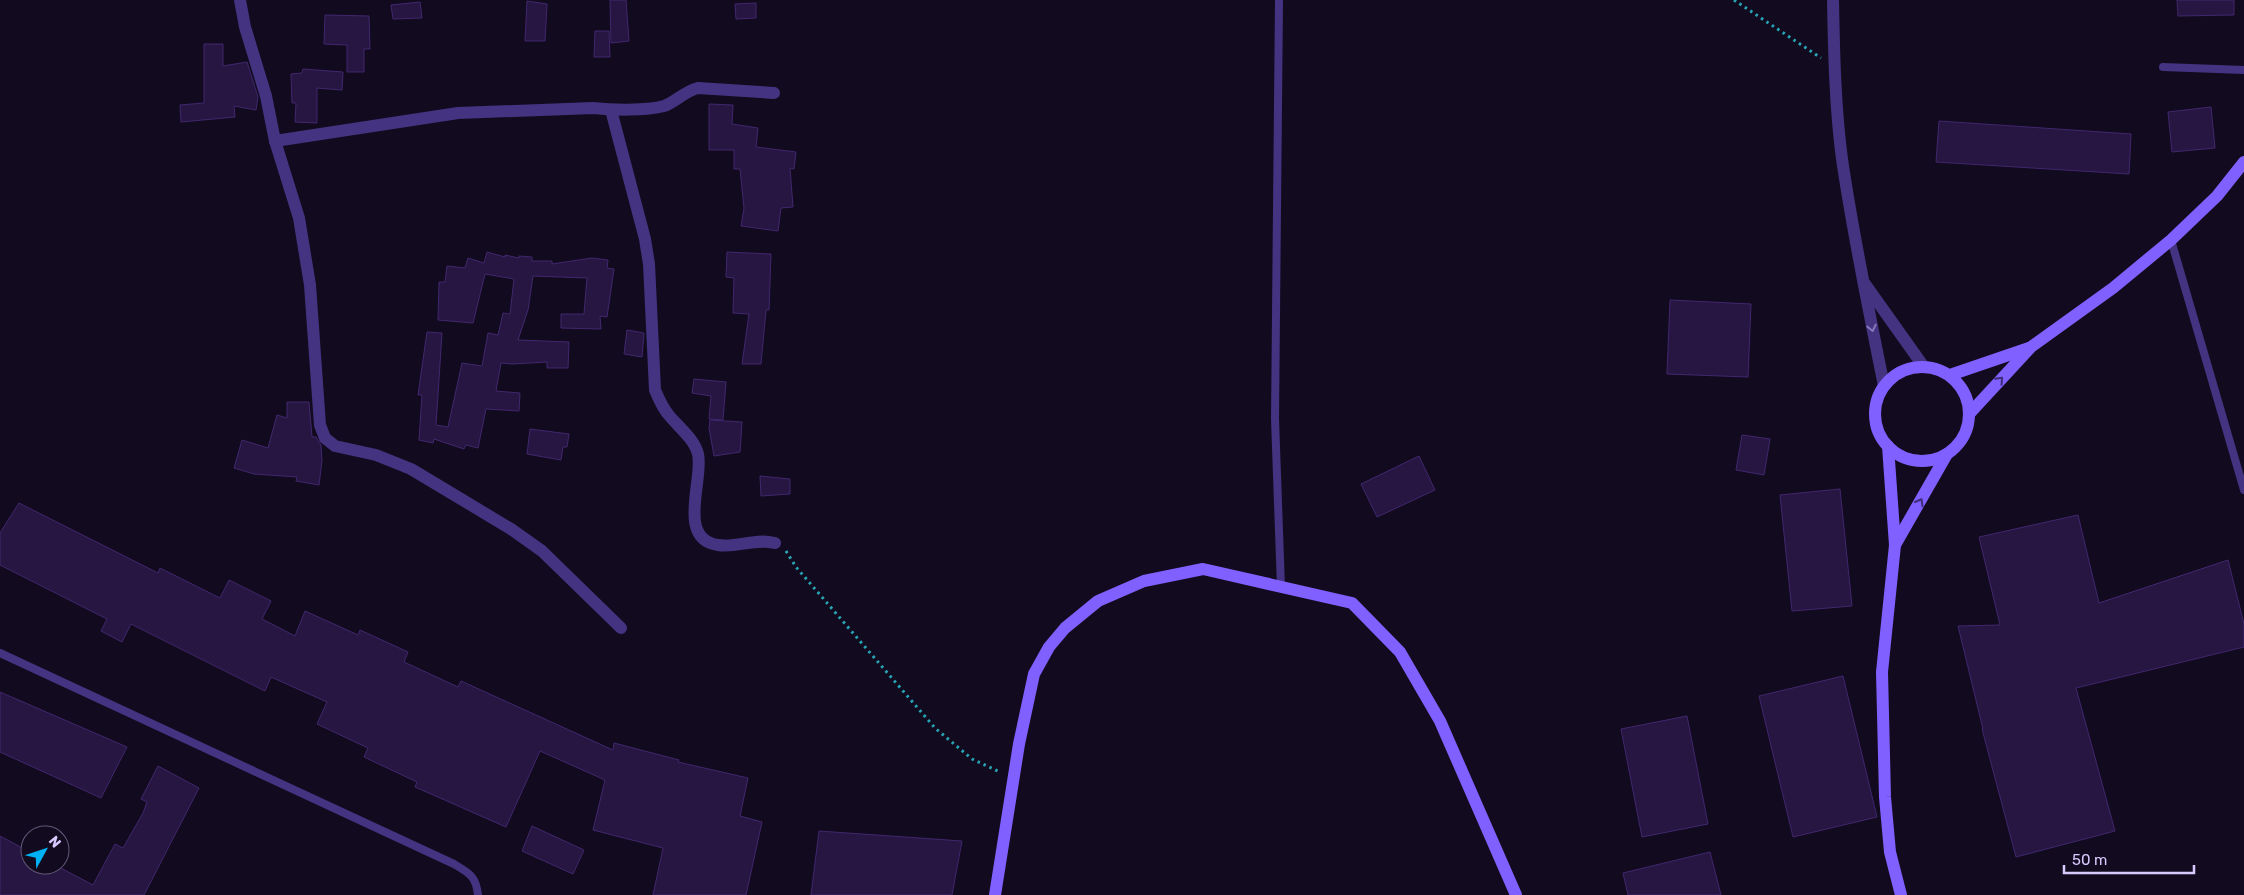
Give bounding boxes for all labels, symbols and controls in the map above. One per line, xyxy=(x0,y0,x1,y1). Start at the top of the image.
one-way arrow xyxy=(1866,323,1877,332)
one-way arrow xyxy=(1995,377,2004,386)
one-way arrow xyxy=(1913,499,1923,508)
north arrow xyxy=(20,825,70,875)
text: N xyxy=(45,833,64,851)
scale bar xyxy=(2064,842,2194,874)
text: 50 m xyxy=(2072,851,2107,869)

